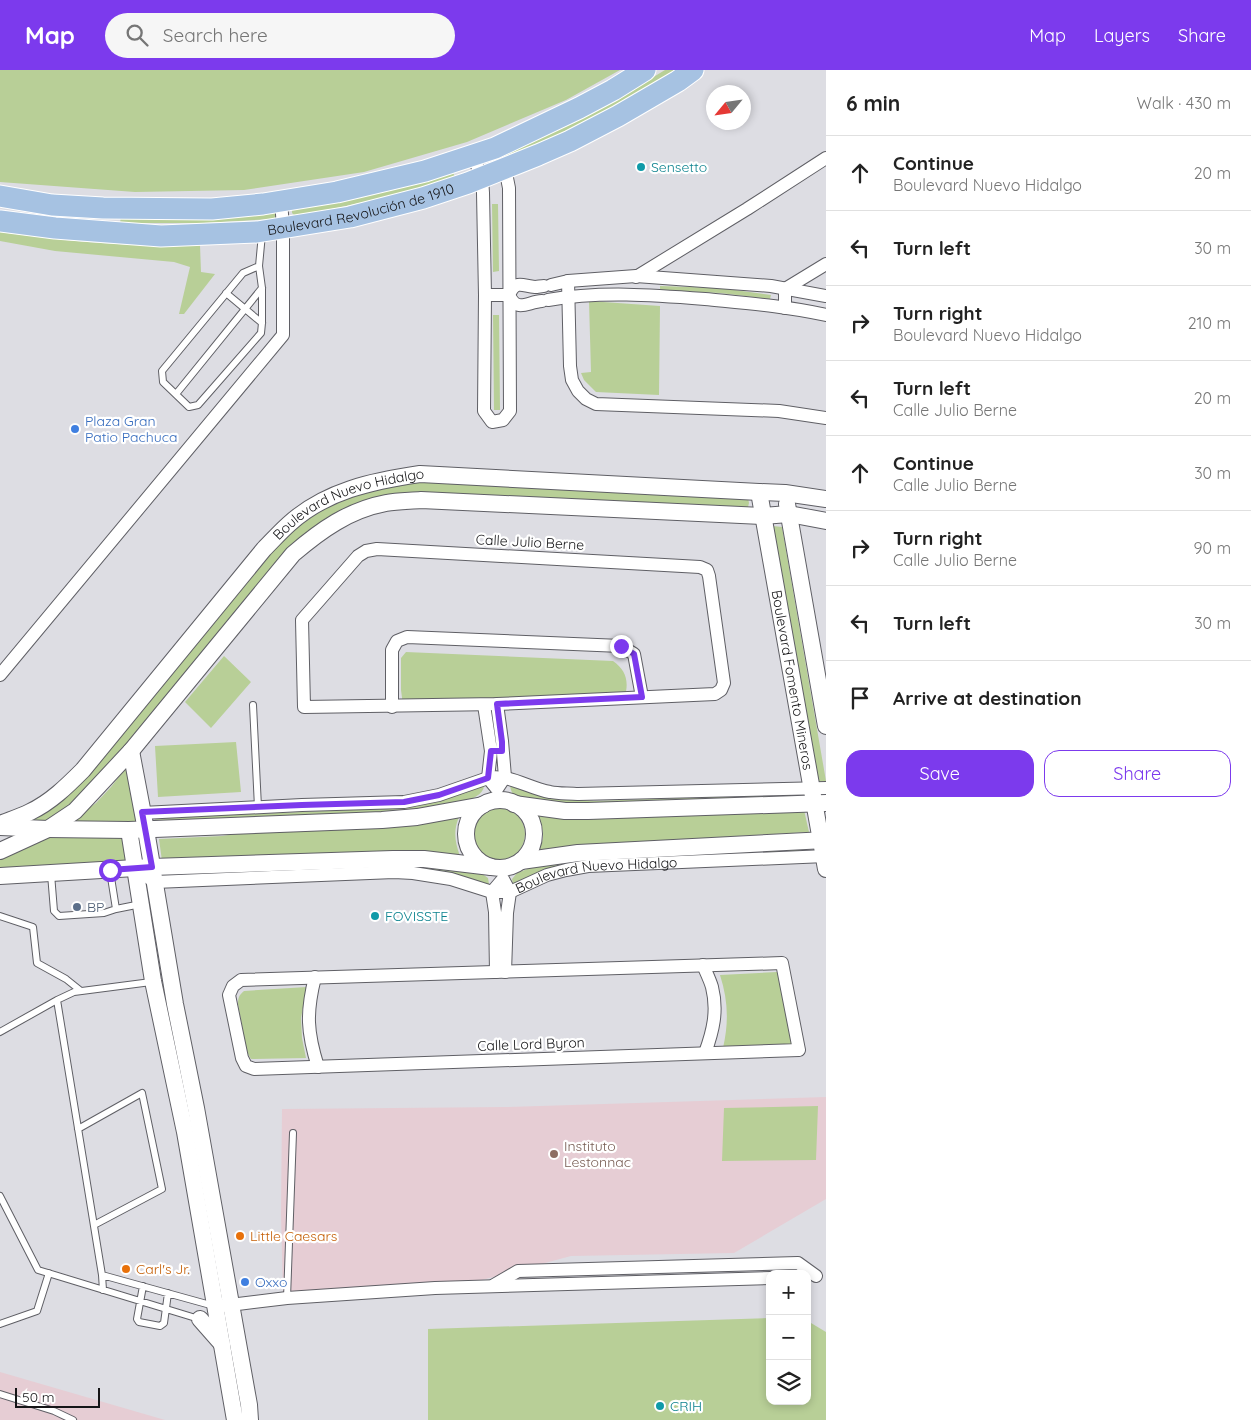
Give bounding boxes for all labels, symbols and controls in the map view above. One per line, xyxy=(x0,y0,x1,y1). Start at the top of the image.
search box xyxy=(105,13,455,58)
text: Map xyxy=(25,20,75,50)
icon: search xyxy=(123,21,151,49)
text: Search here xyxy=(163,23,268,47)
text: Map xyxy=(1029,24,1066,47)
text: Layers xyxy=(1094,24,1150,47)
text: Share xyxy=(1178,24,1226,47)
north arrow xyxy=(706,85,751,130)
text: 6 min xyxy=(846,90,900,116)
text: Walk · 430 m xyxy=(1137,93,1231,113)
text: Continue xyxy=(893,151,974,175)
place label: Sensetto xyxy=(651,158,707,176)
icon: ahead xyxy=(846,159,874,187)
marker: Sensetto xyxy=(635,161,647,173)
text: 20 m xyxy=(1194,163,1231,183)
text: Boulevard Nuevo Hidalgo xyxy=(893,175,1082,195)
street label: Boulevard Revolución de 1910 xyxy=(266,179,456,239)
icon: left xyxy=(846,234,874,262)
text: Turn left xyxy=(893,236,971,260)
text: 30 m xyxy=(1194,238,1231,258)
text: Turn right xyxy=(893,301,982,325)
icon: right xyxy=(846,309,874,337)
text: 210 m xyxy=(1188,313,1231,333)
text: Boulevard Nuevo Hidalgo xyxy=(893,325,1082,345)
text: Turn left xyxy=(893,376,971,400)
icon: left xyxy=(846,384,874,412)
text: 20 m xyxy=(1194,388,1231,408)
text: Calle Julio Berne xyxy=(893,400,1017,420)
place label: Plaza Gran Patio Pachuca xyxy=(85,412,177,446)
marker: Plaza Gran Patio Pachuca xyxy=(69,423,81,435)
text: Continue xyxy=(893,451,974,475)
icon: ahead xyxy=(846,459,874,487)
text: 30 m xyxy=(1194,463,1231,483)
street label: Boulevard Nuevo Hidalgo xyxy=(269,465,425,544)
text: Calle Julio Berne xyxy=(893,475,1017,495)
text: Turn right xyxy=(893,526,982,550)
street label: Calle Julio Berne xyxy=(475,530,585,554)
icon: right xyxy=(846,534,874,562)
text: 90 m xyxy=(1194,538,1231,558)
text: Calle Julio Berne xyxy=(893,550,1017,570)
street label: Boulevard Fomento Mineros xyxy=(768,589,817,771)
icon: left xyxy=(846,609,874,637)
text: Turn left xyxy=(893,611,971,635)
text: 30 m xyxy=(1194,613,1231,633)
route end xyxy=(610,635,633,658)
icon: arrive xyxy=(846,684,874,712)
text: Arrive at destination xyxy=(893,686,1082,710)
button: Save xyxy=(846,750,1034,797)
button: Share xyxy=(1044,750,1231,797)
street label: Boulevard Nuevo Hidalgo xyxy=(512,853,678,897)
route start xyxy=(99,859,122,882)
place label: BP xyxy=(87,898,104,916)
marker: BP xyxy=(71,901,83,913)
place label: FOVISSTE xyxy=(385,907,448,925)
marker: FOVISSTE xyxy=(369,910,381,922)
street label: Calle Lord Byron xyxy=(477,1033,585,1055)
place label: Instituto Lestonnac xyxy=(564,1137,631,1171)
marker: Instituto Lestonnac xyxy=(548,1148,560,1160)
place label: Little Caesars xyxy=(250,1227,337,1245)
marker: Little Caesars xyxy=(234,1230,246,1242)
place label: Carl's Jr. xyxy=(136,1260,190,1278)
marker: Carl's Jr. xyxy=(120,1263,132,1275)
map controls xyxy=(766,1270,811,1405)
button: + xyxy=(766,1270,811,1315)
place label: Oxxo xyxy=(255,1273,287,1291)
marker: Oxxo xyxy=(239,1276,251,1288)
button: − xyxy=(766,1315,811,1360)
button: layers xyxy=(766,1360,811,1405)
scale bar xyxy=(15,1385,100,1408)
text: 50 m xyxy=(22,1388,55,1406)
place label: CRIH xyxy=(670,1397,702,1415)
marker: CRIH xyxy=(654,1400,666,1412)

